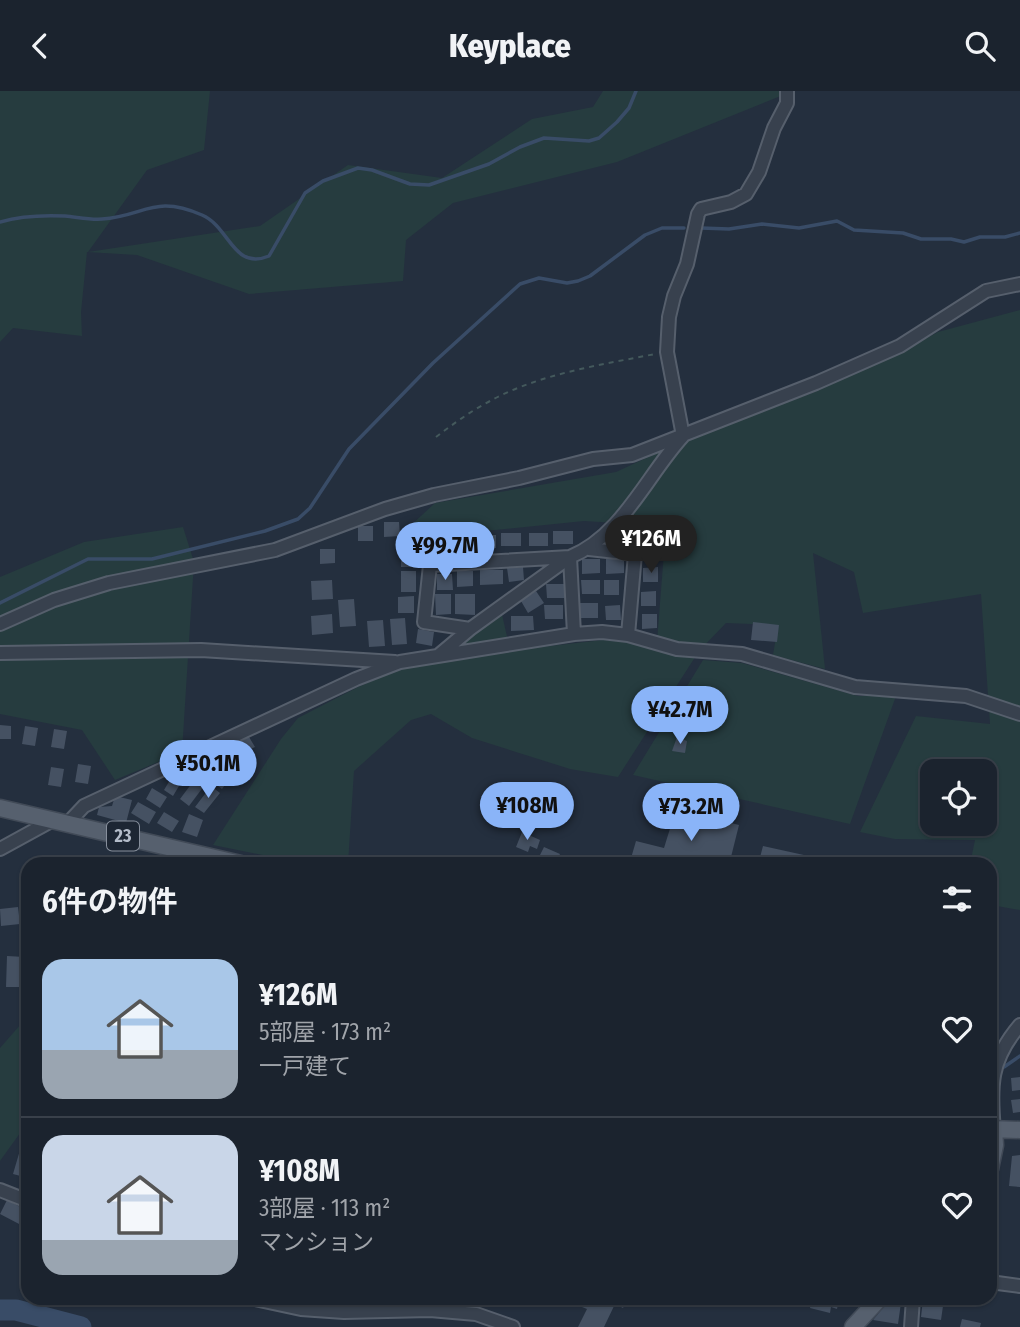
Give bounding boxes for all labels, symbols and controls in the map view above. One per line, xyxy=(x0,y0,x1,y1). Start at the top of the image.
icon: back xyxy=(21,27,59,65)
text: Keyplace xyxy=(449,27,571,65)
icon: search xyxy=(961,27,999,65)
pin: ¥126M xyxy=(602,515,700,575)
pin: ¥99.7M xyxy=(388,523,502,582)
text: ¥126M xyxy=(621,524,681,552)
text: ¥99.7M xyxy=(412,531,478,559)
pin: ¥42.7M xyxy=(623,687,737,746)
text: ¥42.7M xyxy=(647,695,713,723)
pin: ¥50.1M xyxy=(151,741,265,800)
text: ¥50.1M xyxy=(176,749,240,777)
map controls xyxy=(920,759,997,836)
button: locate xyxy=(920,759,997,836)
pin: ¥108M xyxy=(478,783,576,842)
pin: ¥73.2M xyxy=(634,783,748,843)
text: ¥108M xyxy=(496,791,558,819)
text: ¥73.2M xyxy=(659,792,724,820)
road number: 23 xyxy=(107,821,139,851)
icon: filters xyxy=(938,880,976,918)
text: 6件の物件 xyxy=(42,884,178,920)
text: ¥126M xyxy=(259,977,337,1013)
icon: home xyxy=(98,987,182,1071)
icon: heart xyxy=(938,1010,976,1048)
text: 5部屋 · 173 m² xyxy=(259,1018,391,1046)
text: 一戸建て xyxy=(259,1052,351,1080)
text: ¥108M xyxy=(259,1153,340,1189)
icon: home xyxy=(98,1163,182,1247)
icon: heart xyxy=(938,1186,976,1224)
text: 3部屋 · 113 m² xyxy=(259,1194,390,1222)
text: マンション xyxy=(259,1228,374,1256)

